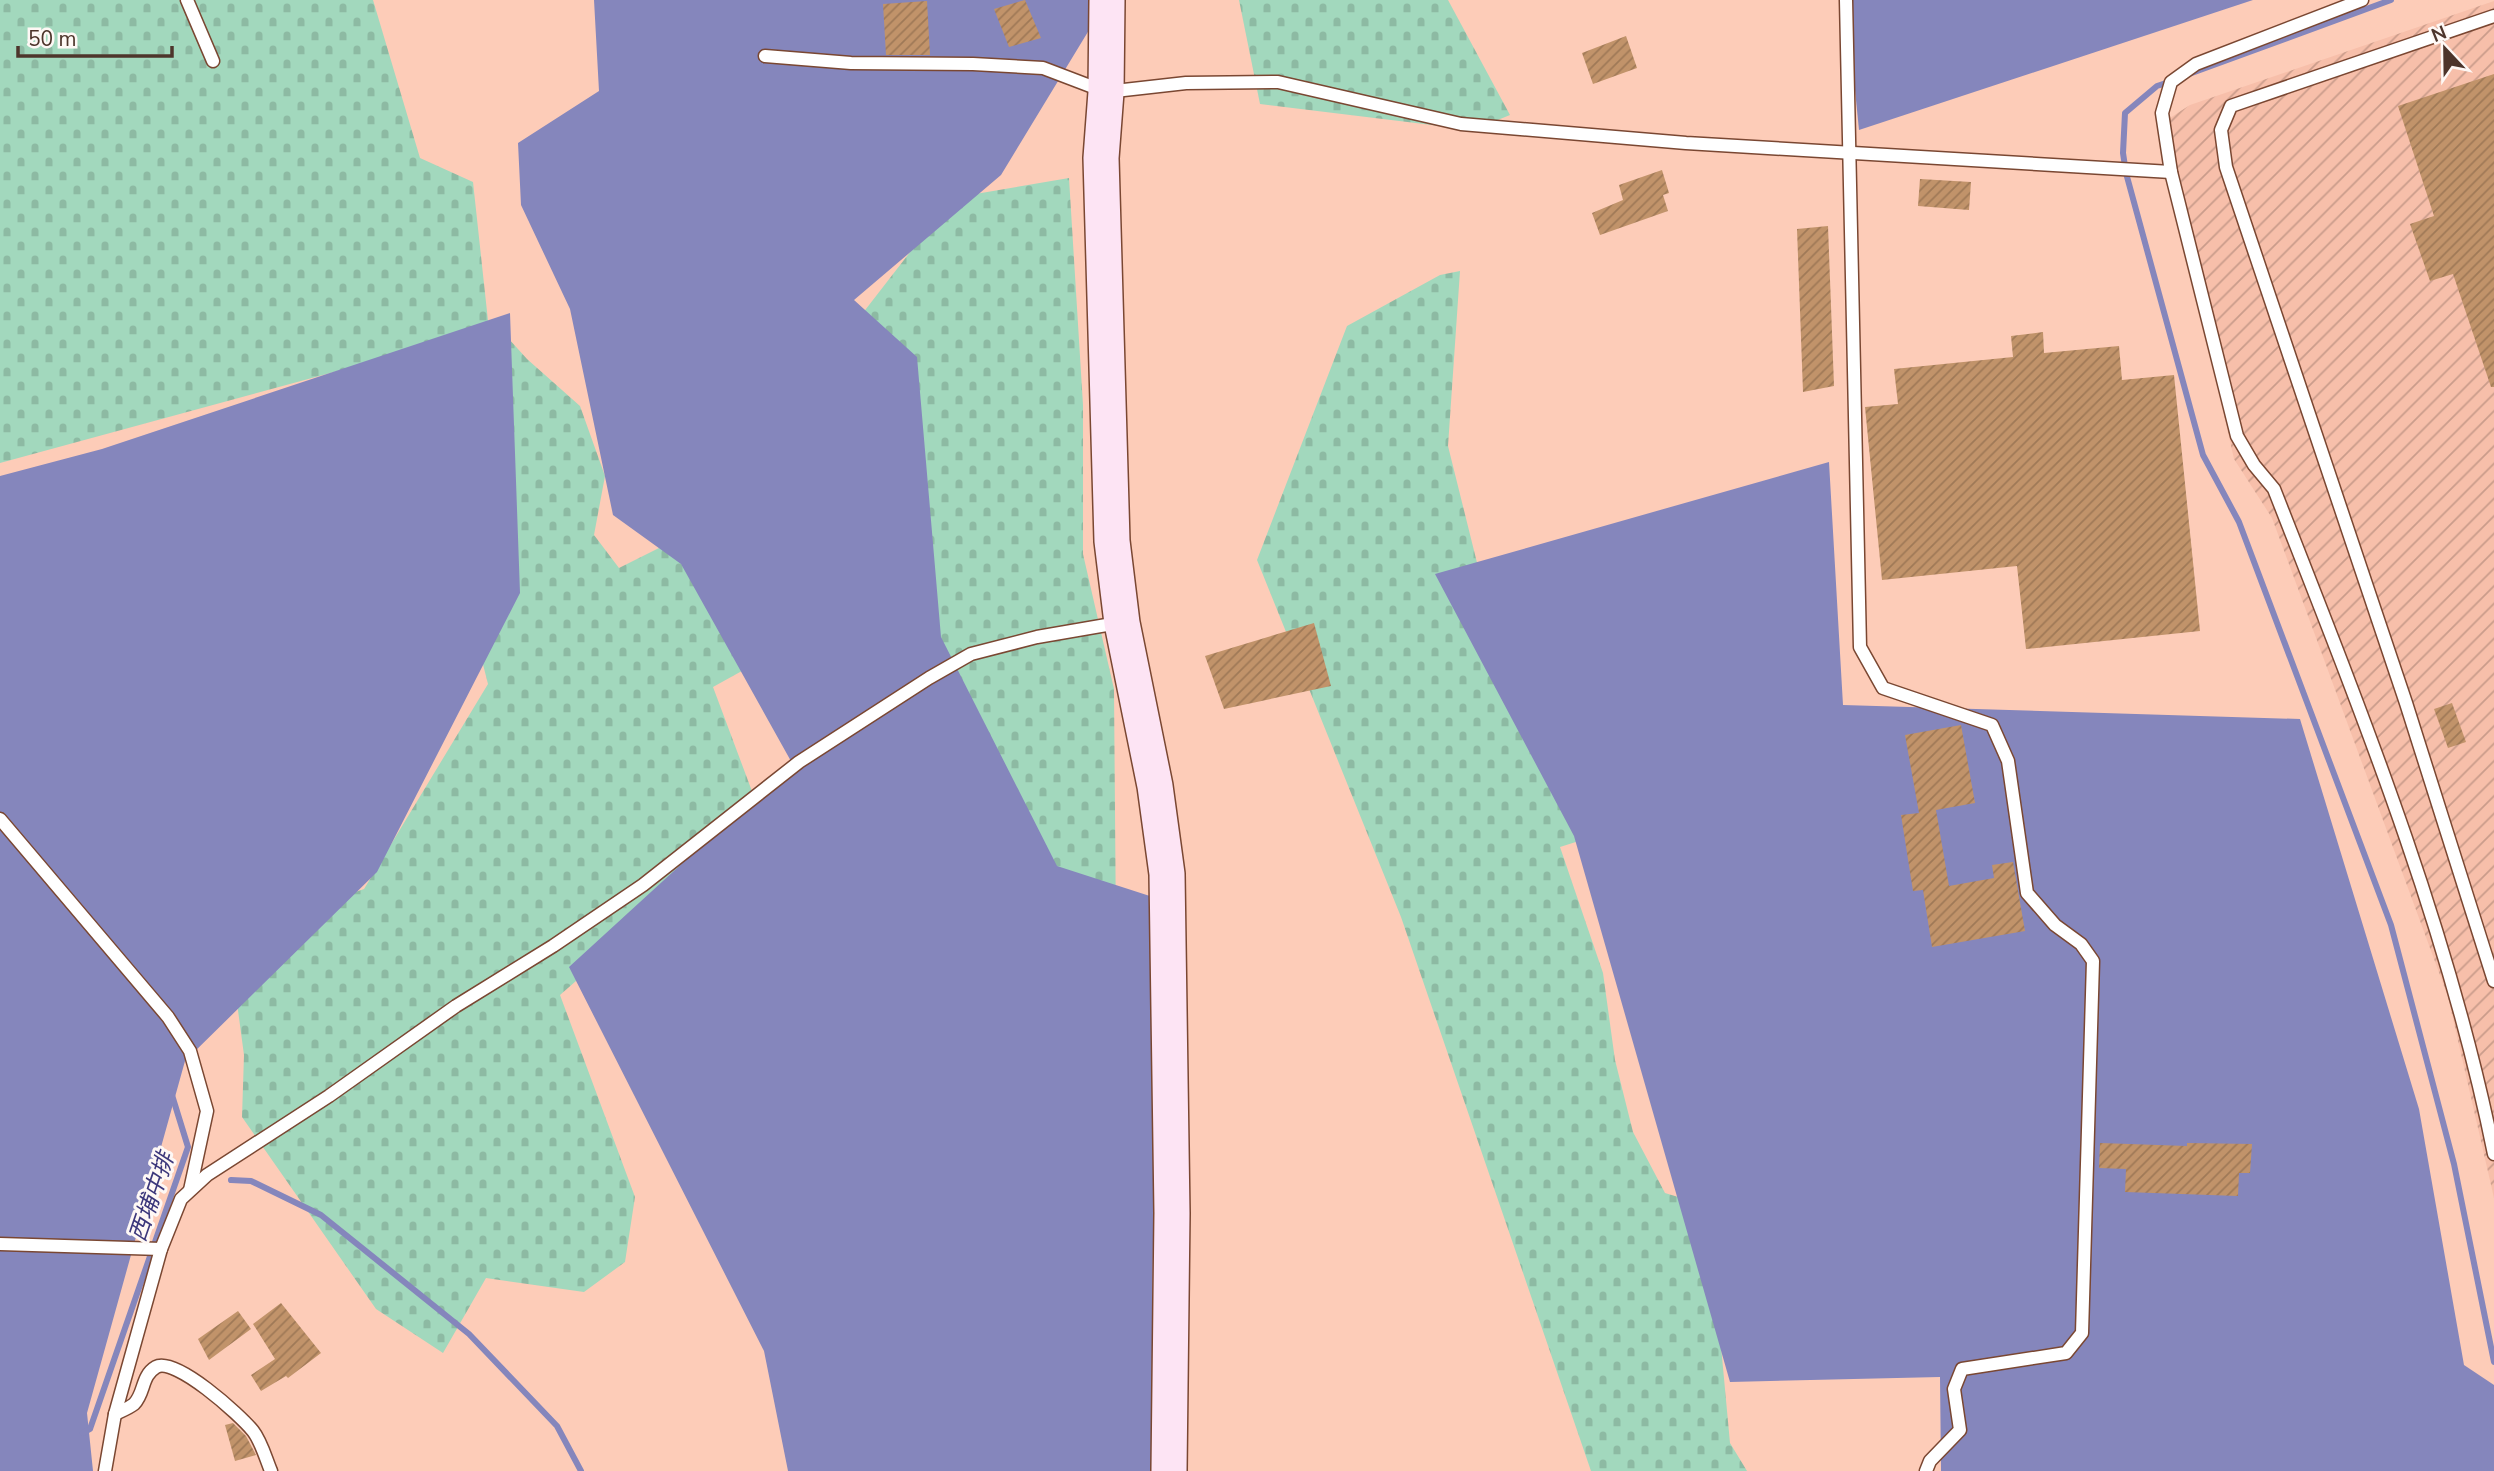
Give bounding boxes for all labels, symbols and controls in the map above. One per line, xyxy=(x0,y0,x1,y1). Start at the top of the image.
scale bar xyxy=(18,14,172,58)
north arrow xyxy=(2410,14,2480,84)
text: N xyxy=(2428,19,2450,49)
text: 50 m xyxy=(28,25,77,53)
water label: 西埔中排 xyxy=(122,1146,183,1246)

